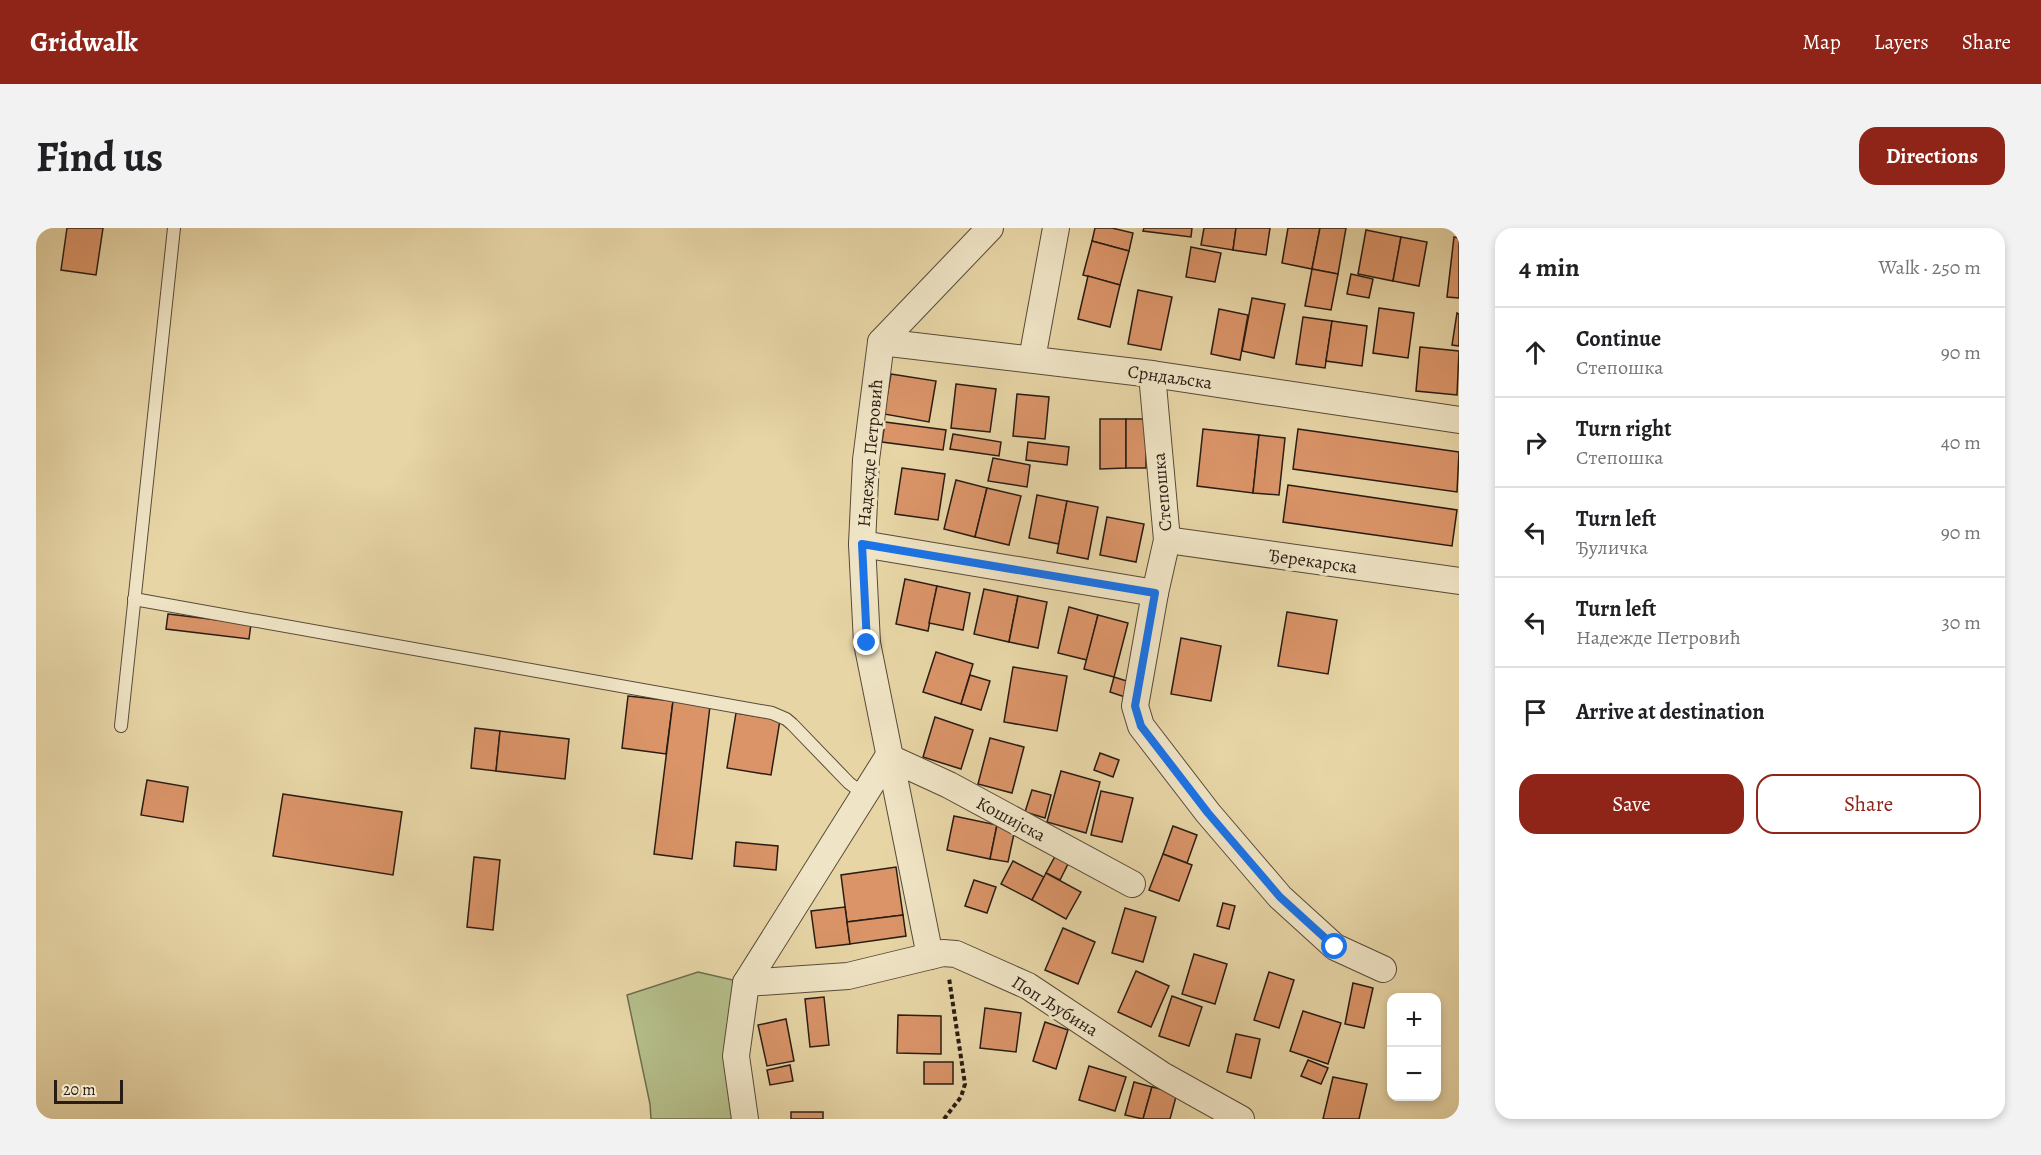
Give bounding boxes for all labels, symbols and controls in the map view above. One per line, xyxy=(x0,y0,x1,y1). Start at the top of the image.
text: Gridwalk xyxy=(30,23,138,61)
text: Map xyxy=(1802,28,1841,56)
text: Layers xyxy=(1874,28,1929,56)
text: Share xyxy=(1962,28,2011,56)
button: Directions xyxy=(1859,127,2005,185)
text: Find us xyxy=(36,128,163,185)
text: 4 min xyxy=(1519,250,1580,285)
text: Walk · 250 m xyxy=(1879,254,1981,281)
text: Continue xyxy=(1576,324,1661,354)
icon: ahead xyxy=(1519,336,1552,369)
text: 90 m xyxy=(1941,339,1981,366)
text: Степошка xyxy=(1576,354,1664,381)
street label: Срндаљска xyxy=(1126,359,1214,395)
street label: Надежде Петровић xyxy=(852,378,888,528)
text: Turn right xyxy=(1576,414,1672,444)
icon: right xyxy=(1519,426,1552,459)
text: 40 m xyxy=(1941,429,1981,456)
text: Степошка xyxy=(1576,444,1664,471)
street label: Степошка xyxy=(1147,451,1177,532)
text: Turn left xyxy=(1576,504,1656,534)
icon: left xyxy=(1519,516,1552,549)
text: 90 m xyxy=(1941,519,1981,546)
text: Ђуличка xyxy=(1576,534,1648,561)
street label: Ђерекарска xyxy=(1267,543,1360,579)
text: Turn left xyxy=(1576,594,1656,624)
icon: left xyxy=(1519,606,1552,639)
text: 30 m xyxy=(1941,609,1981,636)
text: Надежде Петровић xyxy=(1576,624,1741,651)
route end xyxy=(853,629,879,655)
icon: arrive xyxy=(1519,696,1552,729)
text: Arrive at destination xyxy=(1576,697,1765,727)
button: Save xyxy=(1519,774,1744,834)
button: Share xyxy=(1756,774,1981,834)
street label: Кошијска xyxy=(972,791,1050,848)
route start xyxy=(1321,933,1347,959)
street label: Поп Љубина xyxy=(1007,970,1103,1042)
map controls xyxy=(1387,993,1441,1101)
button: + xyxy=(1387,993,1441,1047)
button: − xyxy=(1387,1047,1441,1101)
scale bar xyxy=(54,1077,123,1104)
text: 20 m xyxy=(63,1079,96,1101)

